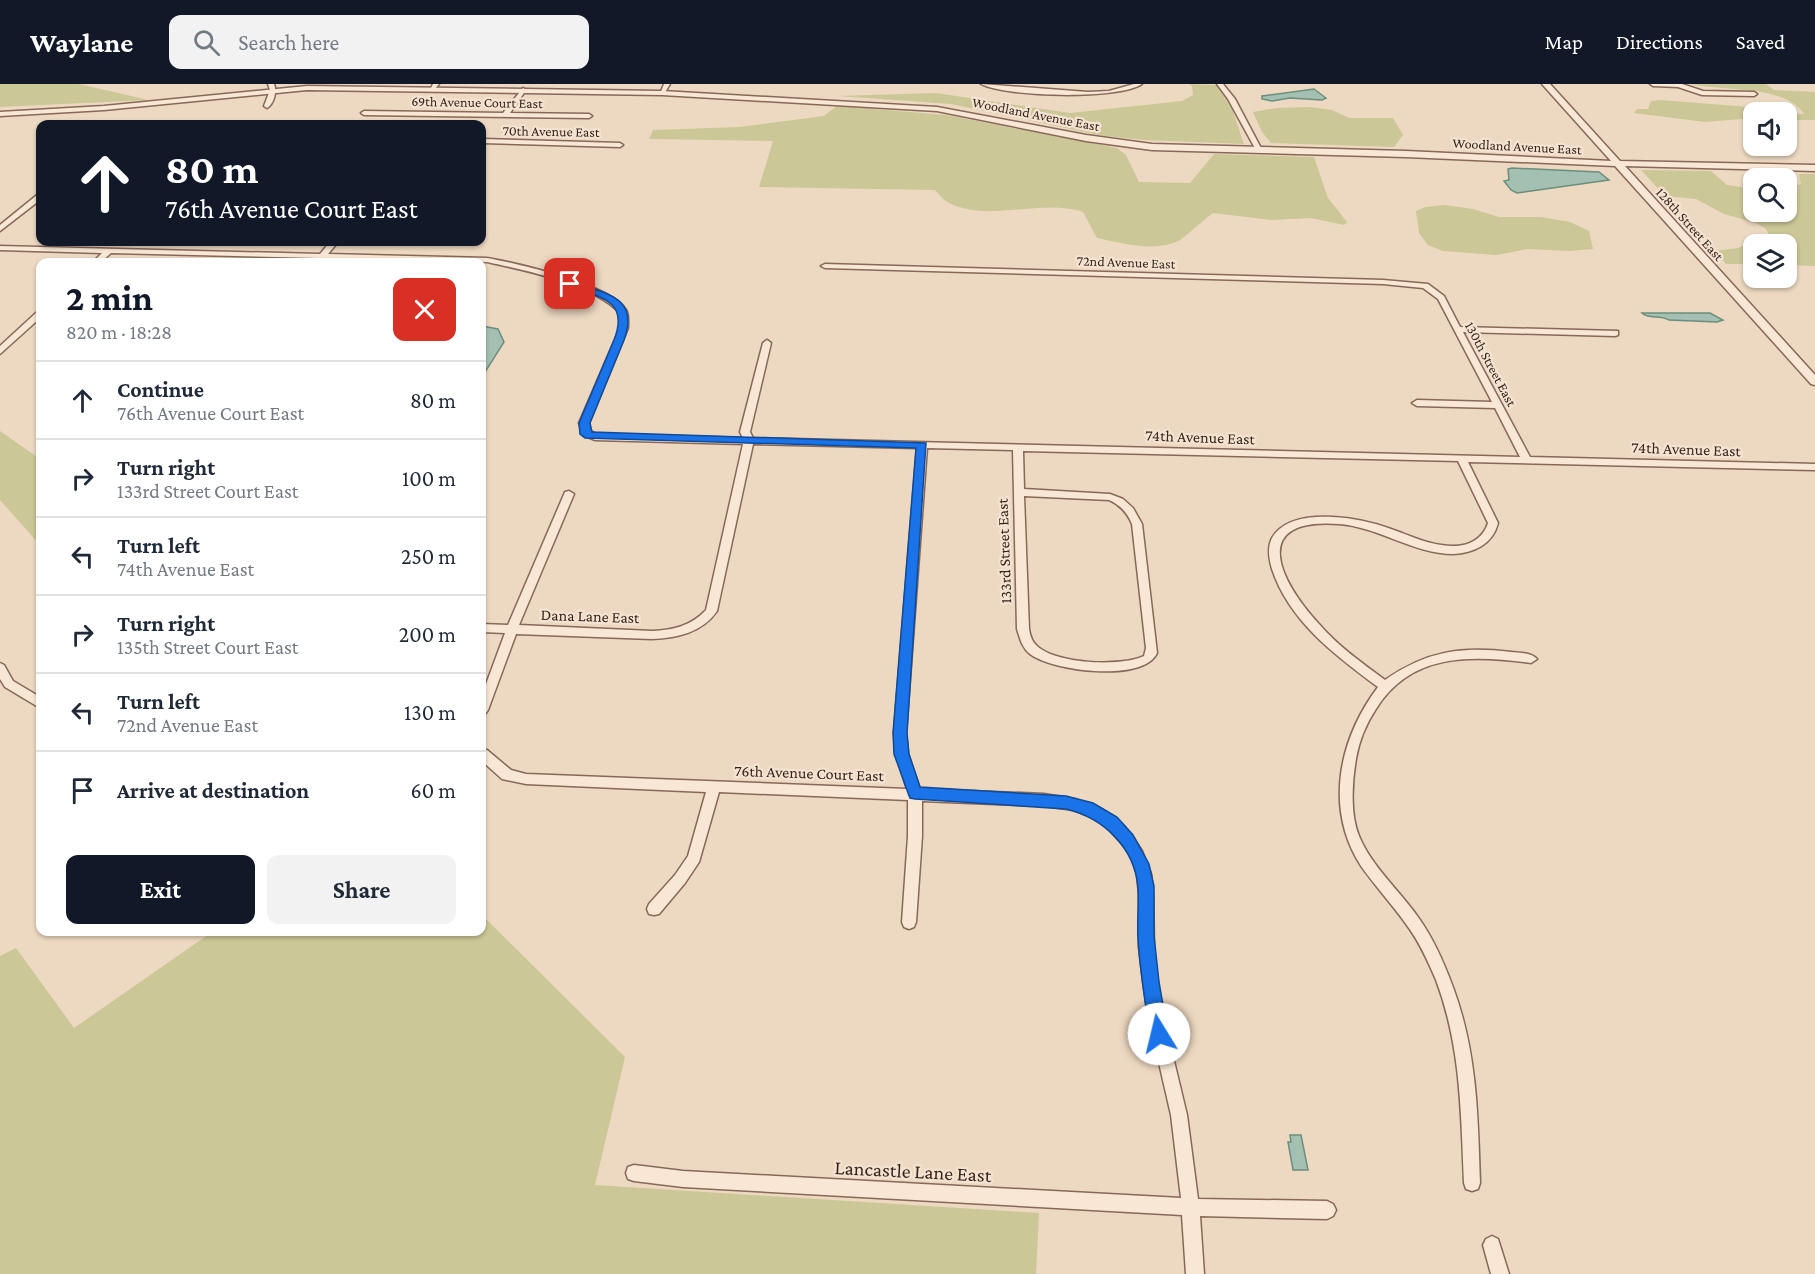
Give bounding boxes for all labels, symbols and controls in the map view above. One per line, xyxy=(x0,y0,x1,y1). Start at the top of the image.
search box xyxy=(169,15,589,69)
icon: search xyxy=(190,26,223,59)
text: Waylane xyxy=(30,27,133,58)
text: Search here xyxy=(238,30,339,55)
text: Map xyxy=(1545,30,1583,54)
text: Directions xyxy=(1616,30,1703,54)
text: Saved xyxy=(1736,30,1785,54)
street label: 69th Avenue Court East xyxy=(411,93,543,111)
street label: Woodland Avenue East xyxy=(971,94,1101,134)
map controls xyxy=(1743,102,1797,288)
button: sound xyxy=(1743,102,1797,156)
street label: 70th Avenue East xyxy=(502,122,600,140)
street label: Woodland Avenue East xyxy=(1452,135,1582,157)
icon: ahead xyxy=(66,144,144,222)
text: 80 m xyxy=(165,145,259,192)
button: search xyxy=(1743,168,1797,222)
street label: 128th Street East xyxy=(1653,184,1727,264)
text: 76th Avenue Court East xyxy=(165,194,418,224)
button: layers xyxy=(1743,234,1797,288)
street label: 72nd Avenue East xyxy=(1076,252,1176,272)
pin xyxy=(544,258,595,309)
icon: arrive xyxy=(553,267,586,300)
text: 2 min xyxy=(66,278,153,318)
button: close xyxy=(393,278,456,341)
street label: 130th Street East xyxy=(1462,319,1520,409)
text: 820 m · 18:28 xyxy=(66,321,172,343)
text: Continue xyxy=(117,377,204,402)
icon: ahead xyxy=(66,384,99,417)
text: 80 m xyxy=(410,388,456,413)
text: 76th Avenue Court East xyxy=(117,402,304,424)
street label: 74th Avenue East xyxy=(1145,427,1256,447)
street label: 74th Avenue East xyxy=(1631,439,1742,459)
text: Turn right xyxy=(117,455,215,480)
icon: right xyxy=(66,462,99,495)
text: 100 m xyxy=(402,466,456,491)
text: 133rd Street Court East xyxy=(117,480,298,502)
street label: 133rd Street East xyxy=(994,497,1014,604)
text: Turn left xyxy=(117,533,200,558)
icon: left xyxy=(66,540,99,573)
text: 250 m xyxy=(401,544,456,569)
text: 74th Avenue East xyxy=(117,558,254,580)
street label: Dana Lane East xyxy=(540,606,640,626)
text: Turn right xyxy=(117,611,215,636)
icon: right xyxy=(66,618,99,651)
text: 200 m xyxy=(399,622,456,647)
text: 135th Street Court East xyxy=(117,636,298,658)
text: Turn left xyxy=(117,689,200,714)
icon: left xyxy=(66,696,99,729)
text: 130 m xyxy=(404,700,456,725)
text: 72nd Avenue East xyxy=(117,714,258,736)
street label: 76th Avenue Court East xyxy=(734,762,885,784)
icon: arrive xyxy=(66,774,99,807)
text: Arrive at destination xyxy=(117,778,309,803)
text: 60 m xyxy=(411,778,456,803)
button: Exit xyxy=(66,855,255,924)
button: Share xyxy=(267,855,456,924)
position arrow xyxy=(1127,1002,1191,1066)
street label: Lancastle Lane East xyxy=(834,1156,992,1186)

